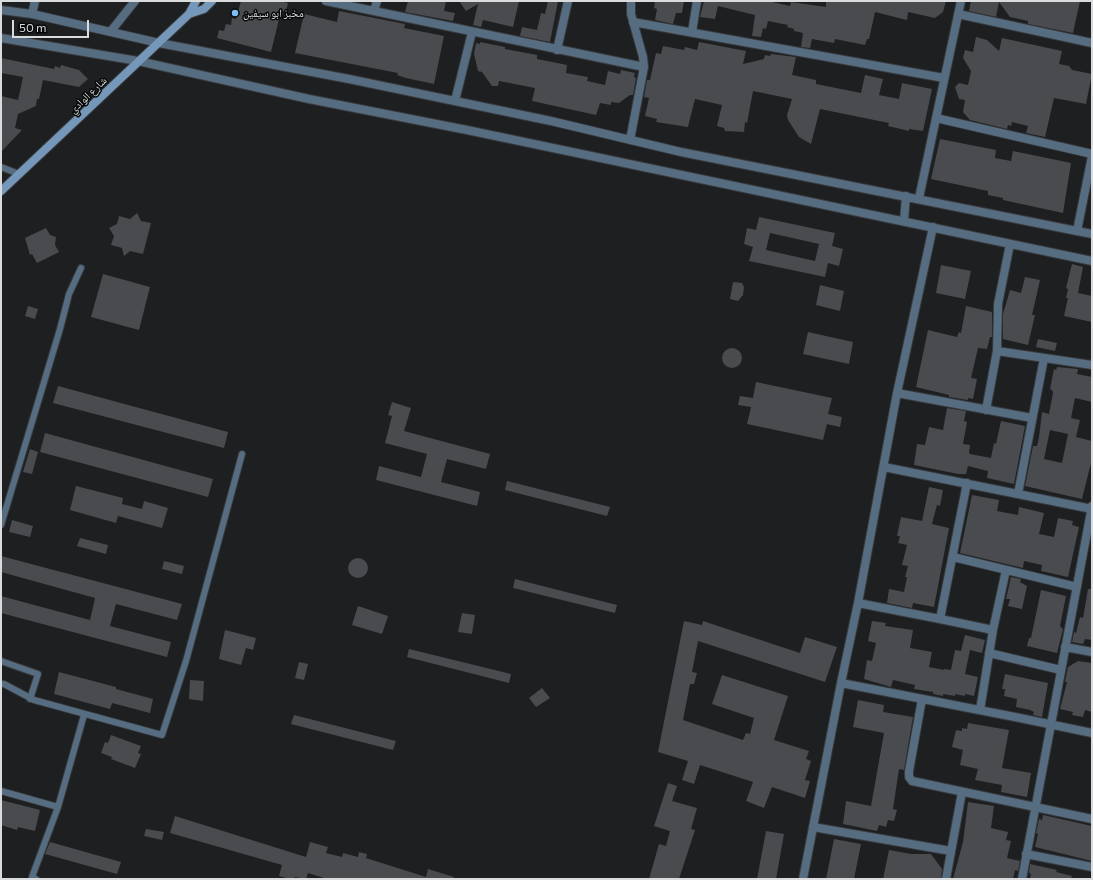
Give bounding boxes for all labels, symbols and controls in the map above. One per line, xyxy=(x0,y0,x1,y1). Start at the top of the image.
place label: مخبز ابو سيفين xyxy=(243,6,304,20)
marker: مخبز ابو سيفين xyxy=(230,8,240,18)
scale bar xyxy=(14,12,91,38)
text: 50 m xyxy=(19,20,47,34)
street label: شارع الوادي xyxy=(66,74,110,116)

